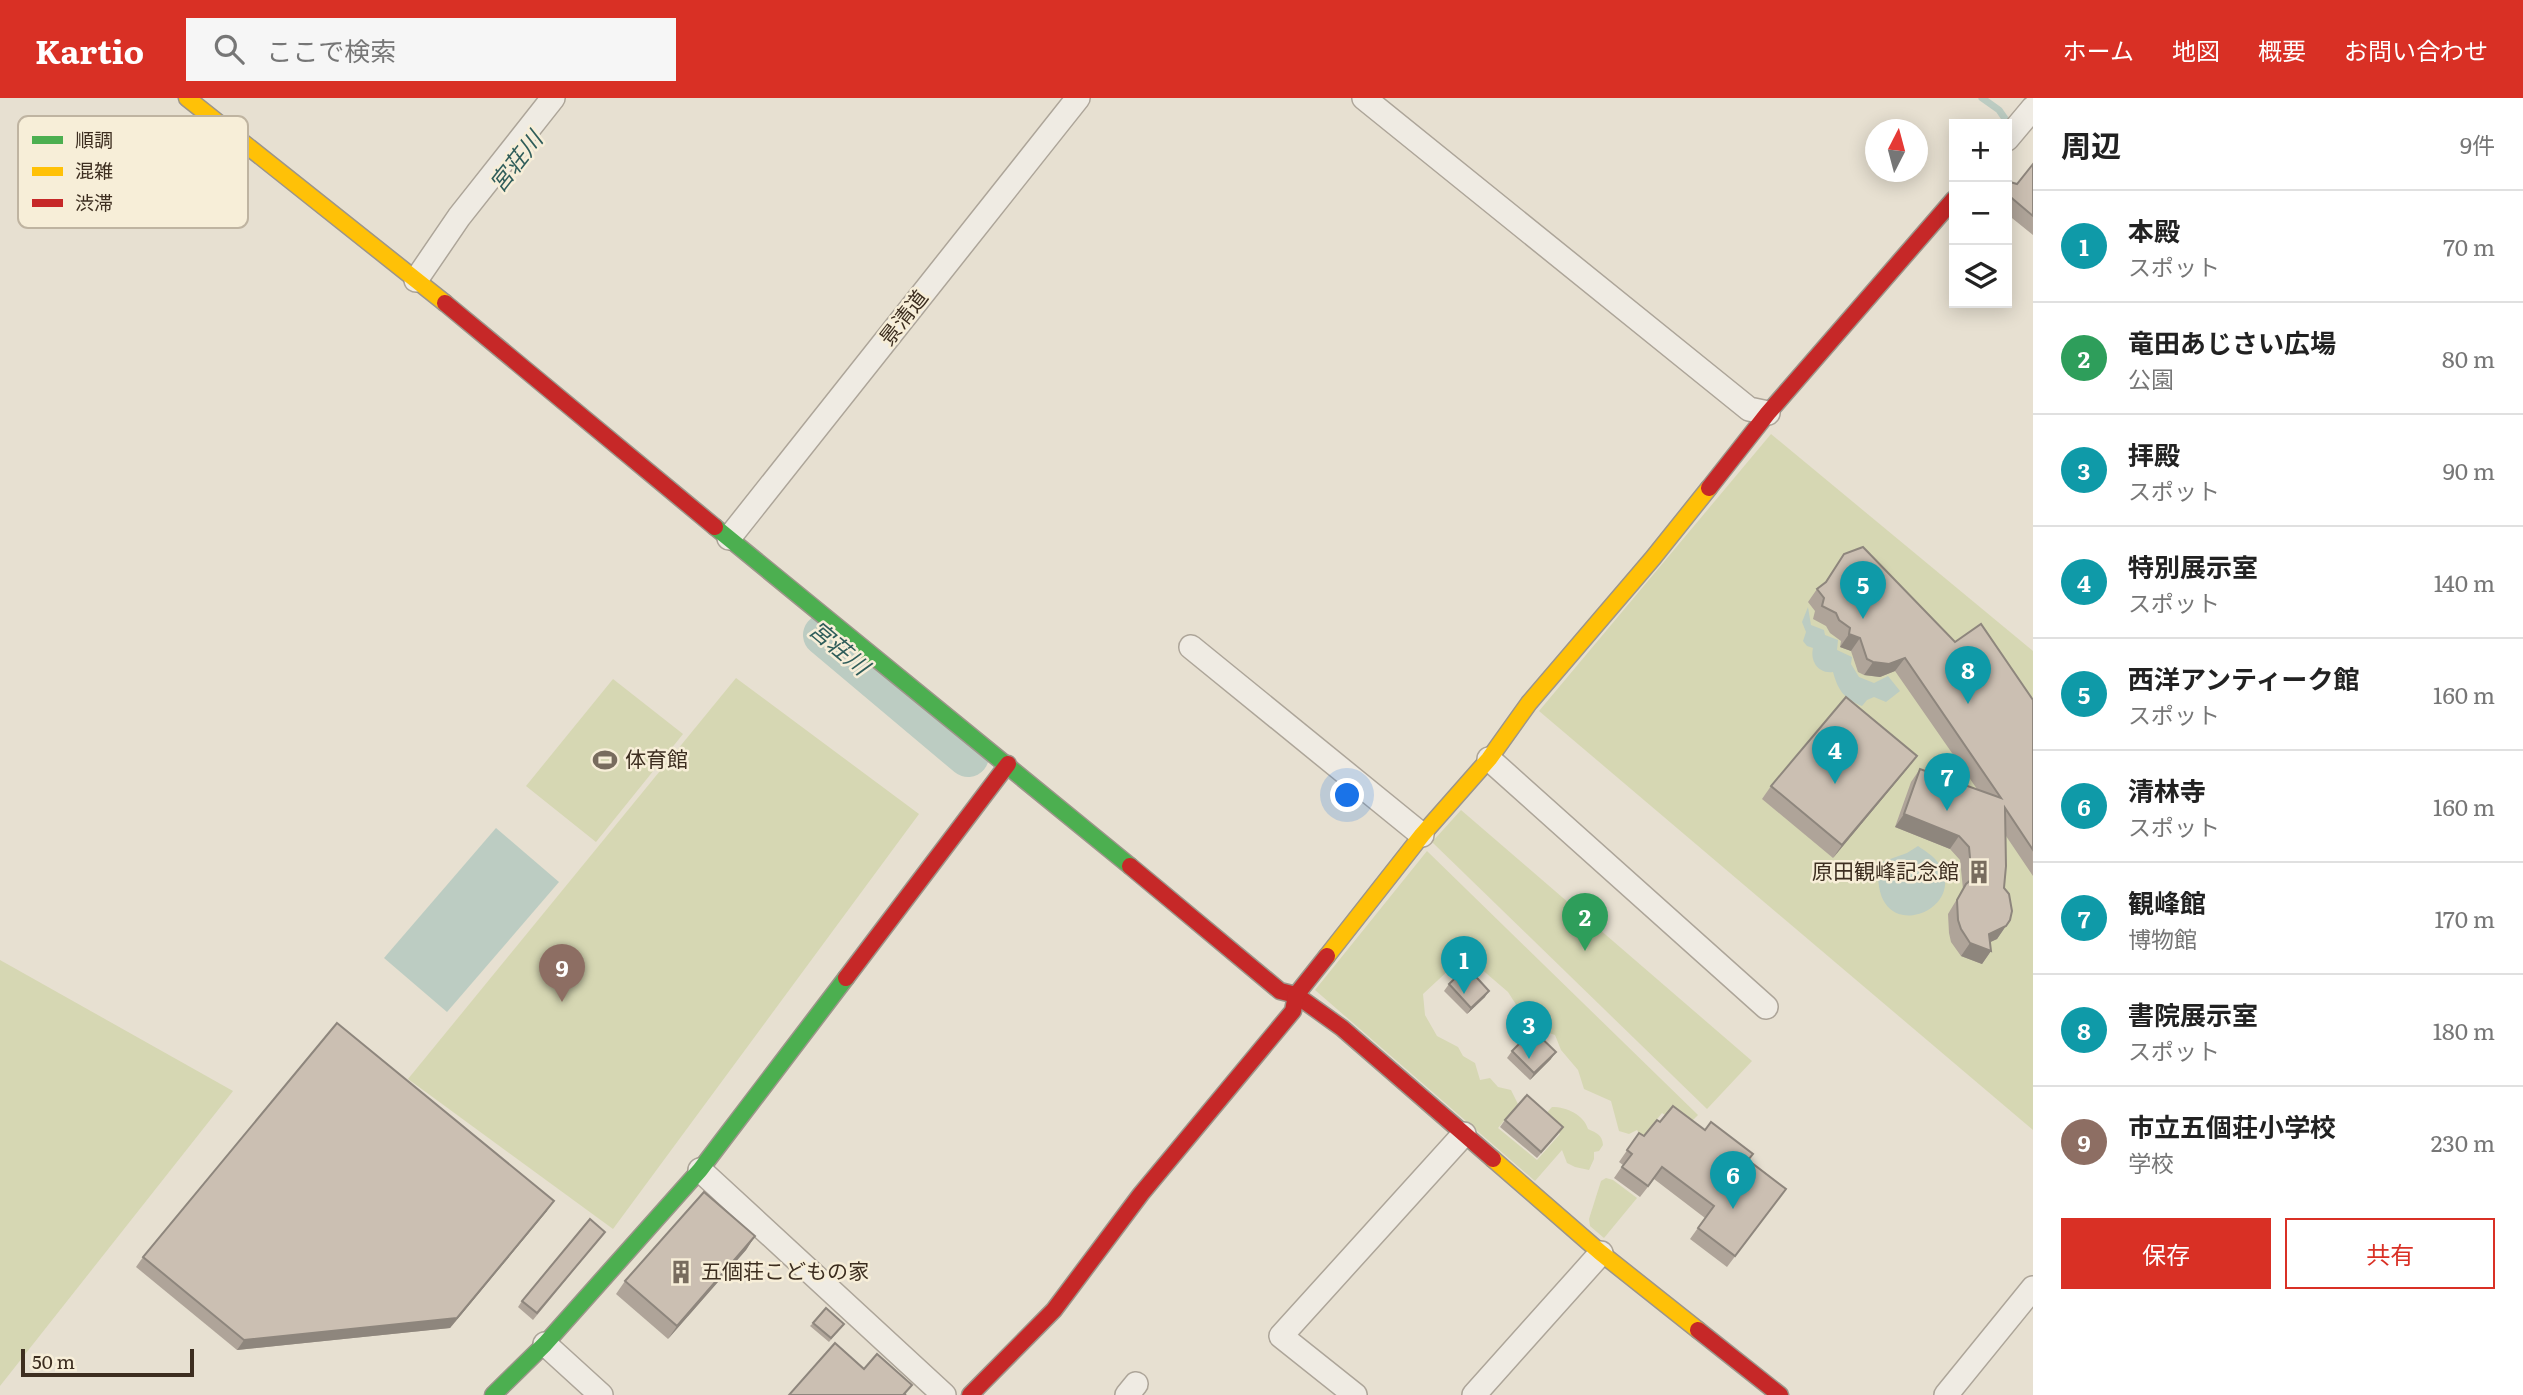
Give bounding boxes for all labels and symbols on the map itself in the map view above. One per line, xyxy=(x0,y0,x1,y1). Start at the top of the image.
legend xyxy=(18,116,248,228)
north arrow xyxy=(1865,119,1928,182)
water label: 宮荘川 xyxy=(480,121,551,198)
text: 順調 xyxy=(75,125,113,153)
text: 混雑 xyxy=(75,156,113,184)
text: 渋滞 xyxy=(75,188,113,216)
street label: 景清道 xyxy=(870,282,934,351)
pin: 5 xyxy=(1840,561,1886,619)
water label: 宮荘川 xyxy=(803,611,880,684)
pin: 8 xyxy=(1945,646,1991,704)
pin: 4 xyxy=(1812,726,1858,784)
place label: 体育館 xyxy=(625,742,688,773)
sports icon: 体育館 xyxy=(591,746,619,774)
pin: 7 xyxy=(1924,753,1970,811)
your location xyxy=(1330,778,1364,812)
place label: 原田観峰記念館 xyxy=(1812,854,1959,885)
building icon: 原田観峰記念館 xyxy=(1965,858,1993,886)
pin: 2 xyxy=(1562,893,1608,951)
pin: 1 xyxy=(1441,936,1487,994)
pin: 9 xyxy=(539,944,585,1002)
pin: 3 xyxy=(1506,1001,1552,1059)
pin: 6 xyxy=(1710,1151,1756,1209)
place label: 五個荘こどもの家 xyxy=(701,1254,869,1285)
building icon: 五個荘こどもの家 xyxy=(667,1258,695,1286)
scale bar xyxy=(21,1346,194,1378)

